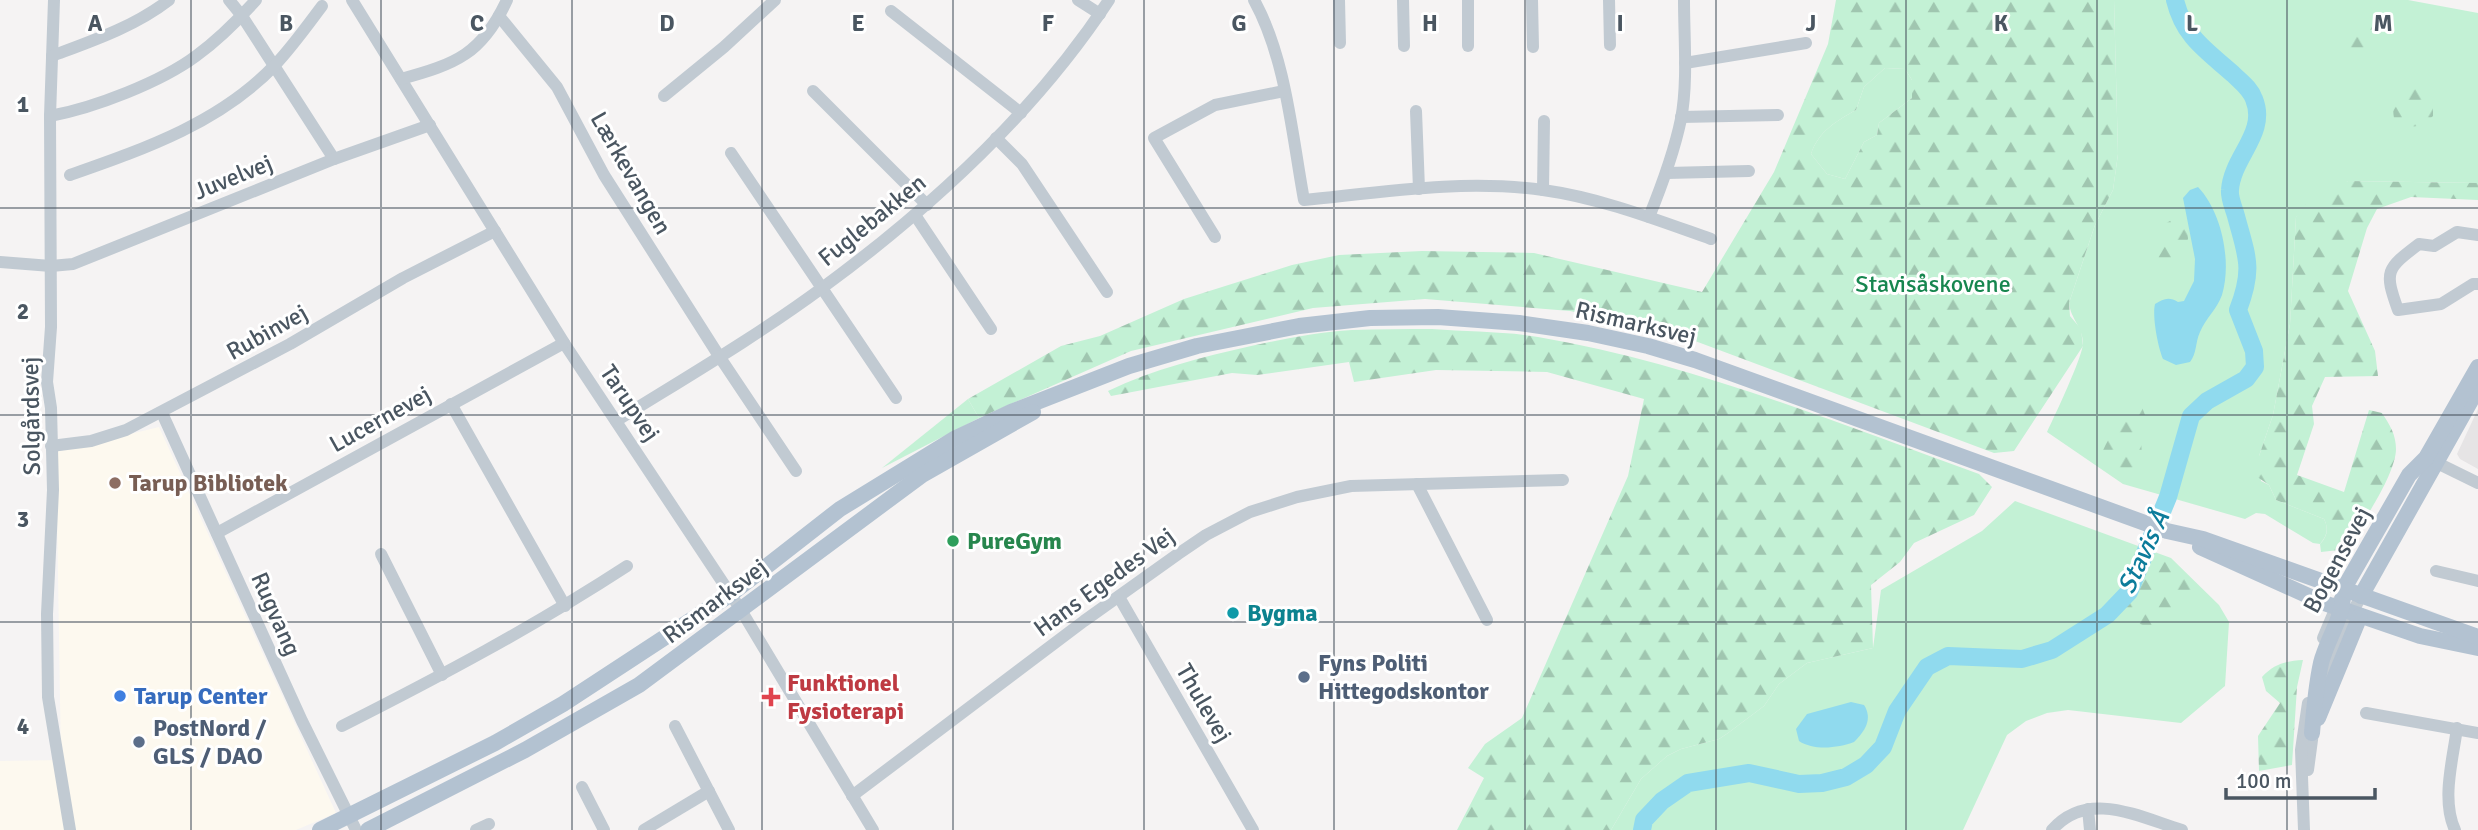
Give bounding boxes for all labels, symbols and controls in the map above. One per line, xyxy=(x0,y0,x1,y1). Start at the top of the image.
text: A xyxy=(88,9,103,38)
text: B xyxy=(279,9,293,38)
text: C xyxy=(470,9,484,38)
text: D xyxy=(659,9,675,38)
text: E xyxy=(851,9,865,38)
text: F xyxy=(1042,9,1054,38)
text: G xyxy=(1231,9,1247,38)
text: H xyxy=(1422,9,1438,38)
text: I xyxy=(1616,9,1624,38)
text: J xyxy=(1806,9,1816,38)
text: K xyxy=(1994,9,2009,38)
text: L xyxy=(2186,9,2198,38)
text: M xyxy=(2373,9,2393,38)
text: 1 xyxy=(17,90,29,119)
street label: Lærkevangen xyxy=(584,106,678,240)
street label: Juvelvej xyxy=(189,148,277,206)
street label: Fuglebakken xyxy=(812,167,932,273)
park label: Stavisåskovene xyxy=(1855,269,2011,299)
street label: Rismarksvej xyxy=(1573,295,1699,351)
text: 2 xyxy=(17,297,29,326)
street label: Rubinvej xyxy=(221,297,313,367)
street label: Solgårdsvej xyxy=(15,356,47,476)
street label: Tarupvej xyxy=(594,359,666,447)
street label: Lucernevej xyxy=(324,379,436,459)
place label: Tarup Bibliotek xyxy=(129,468,288,498)
marker: Tarup Bibliotek xyxy=(107,475,123,491)
street label: Bogensevej xyxy=(2296,502,2378,618)
text: 3 xyxy=(17,505,29,534)
water label: Stavis Å xyxy=(2111,505,2177,599)
street label: Hans Egedes Vej xyxy=(1028,521,1180,643)
place label: PureGym xyxy=(967,526,1062,556)
marker: PureGym xyxy=(945,533,961,549)
street label: Rismarksvej xyxy=(657,552,773,650)
street label: Rugvang xyxy=(244,567,308,661)
place label: Bygma xyxy=(1247,598,1318,628)
marker: Bygma xyxy=(1225,605,1241,621)
place label: Fyns Politi Hittegodskontor xyxy=(1318,648,1489,706)
street label: Thulevej xyxy=(1170,658,1238,748)
place label: Funktionel Fysioterapi xyxy=(787,668,904,726)
marker: Fyns Politi Hittegodskontor xyxy=(1296,669,1312,685)
place label: Tarup Center xyxy=(134,681,268,711)
marker: Funktionel Fysioterapi xyxy=(761,687,781,707)
marker: Tarup Center xyxy=(112,688,128,704)
text: 4 xyxy=(17,712,29,741)
place label: PostNord / GLS / DAO xyxy=(153,713,266,771)
marker: PostNord / GLS / DAO xyxy=(131,734,147,750)
scale bar xyxy=(2226,756,2375,800)
text: 100 m xyxy=(2236,768,2291,794)

